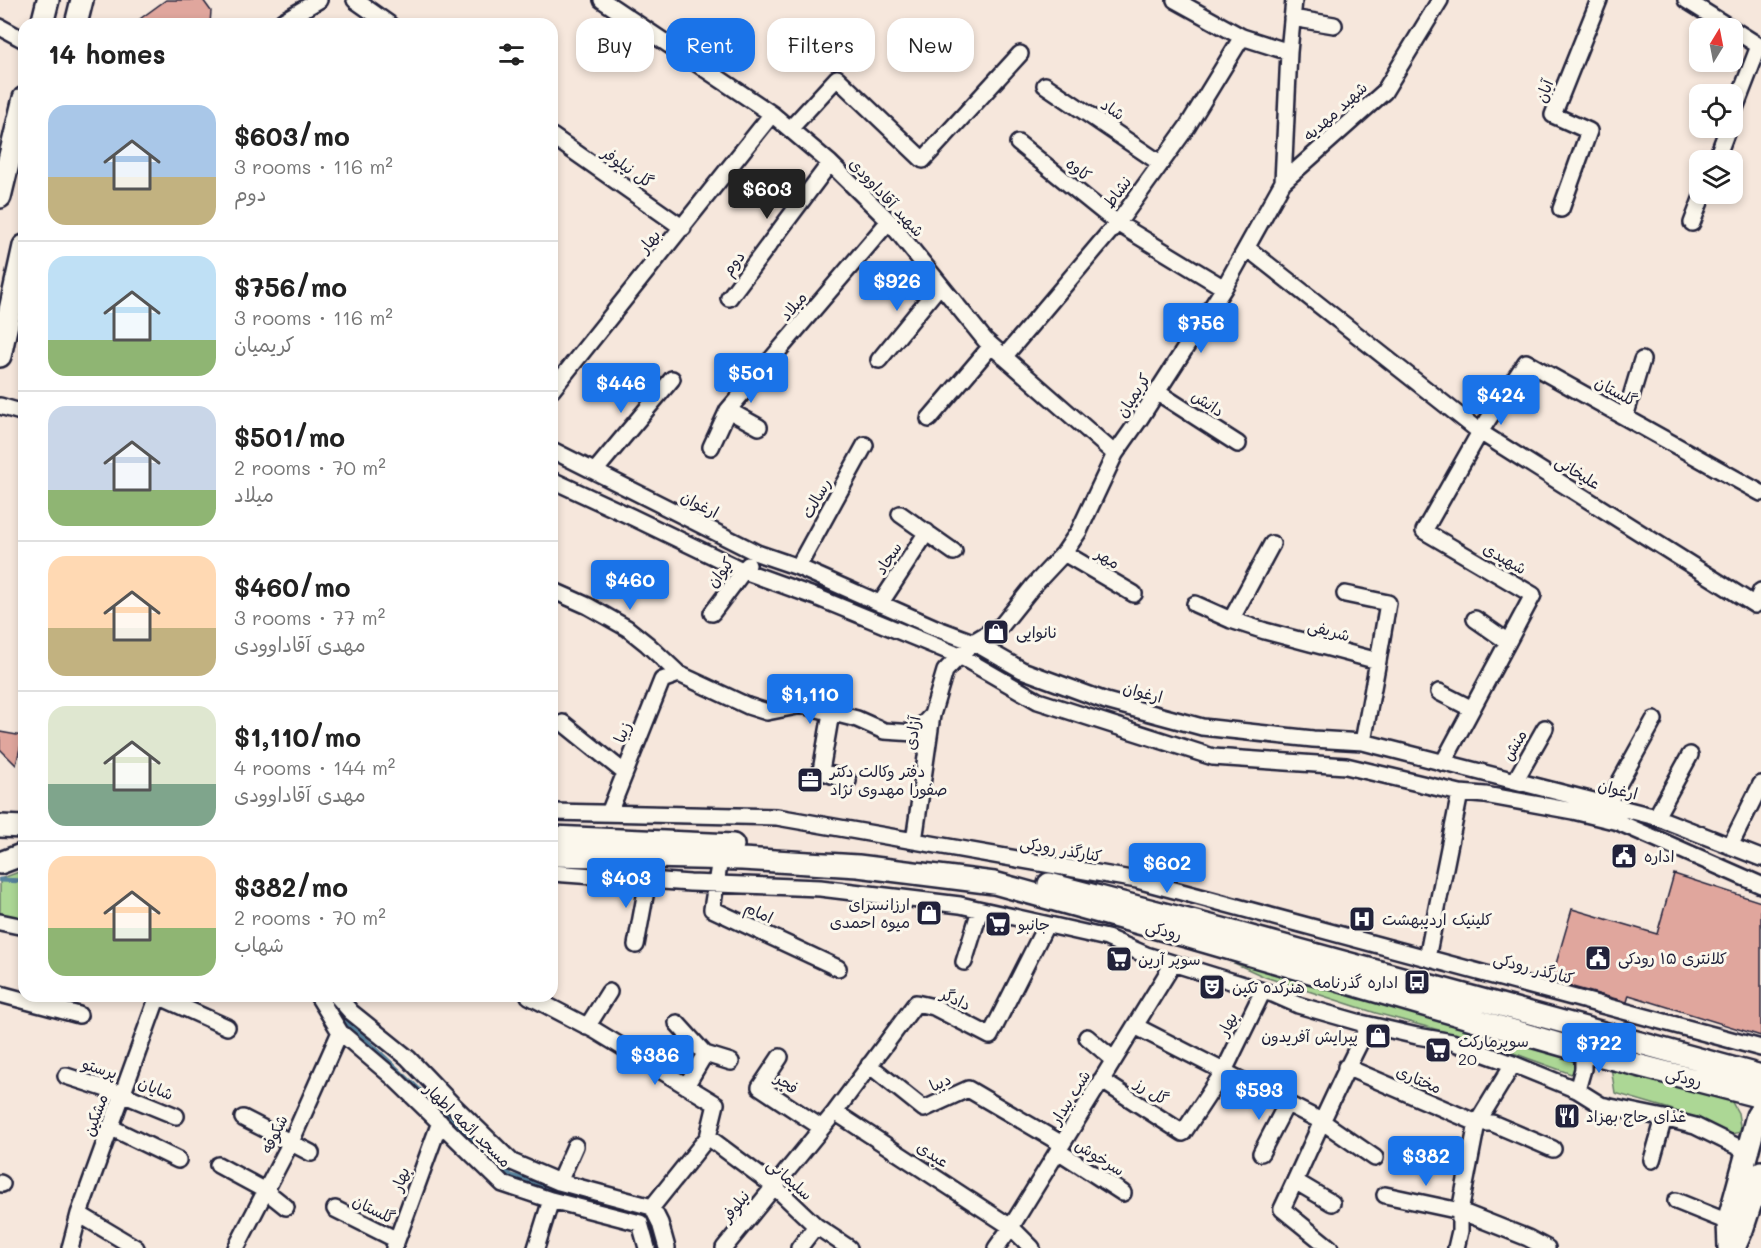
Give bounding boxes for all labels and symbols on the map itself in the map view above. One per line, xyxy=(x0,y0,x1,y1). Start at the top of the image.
north arrow xyxy=(1689,18,1743,72)
street label: آبان xyxy=(1530,75,1558,105)
street label: شهید مهدیه xyxy=(1298,76,1371,145)
street label: شاد xyxy=(1097,93,1129,124)
street label: گل نیلوفر xyxy=(596,140,658,193)
street label: کاوه xyxy=(1062,152,1096,185)
street label: شهید آقاداوودی xyxy=(845,153,930,241)
pin: $603 xyxy=(731,169,803,220)
street label: نشاط xyxy=(1098,171,1135,212)
street label: بهار xyxy=(632,225,664,258)
street label: دوم xyxy=(716,246,751,281)
pin: $926 xyxy=(861,261,933,312)
street label: میلاد xyxy=(774,287,811,325)
pin: $756 xyxy=(1165,303,1237,354)
pin: $501 xyxy=(715,353,787,404)
pin: $446 xyxy=(585,363,657,414)
street label: کریمیان xyxy=(1111,369,1155,421)
street label: گلستان xyxy=(1592,371,1641,411)
pin: $424 xyxy=(1465,375,1537,426)
street label: دانش xyxy=(1188,384,1229,421)
street label: علیخانی xyxy=(1551,450,1605,494)
street label: رسالت xyxy=(796,474,835,522)
street label: ارغوان xyxy=(677,485,723,523)
street label: سجاد xyxy=(869,537,906,578)
street label: شهیدی xyxy=(1480,537,1531,578)
street label: مهر xyxy=(1091,541,1124,573)
street label: کیوان xyxy=(701,552,739,592)
pin: $460 xyxy=(594,560,666,611)
street label: شریفی xyxy=(1305,614,1353,646)
shop icon: نانوایی xyxy=(981,617,1011,647)
place label: نانوایی xyxy=(1016,621,1058,643)
pin: $1,110 xyxy=(761,674,859,725)
street label: ارغوان xyxy=(1121,676,1165,708)
street label: آزادی xyxy=(898,714,925,751)
street label: زیبا xyxy=(608,718,635,745)
street label: منش xyxy=(1496,725,1531,764)
place label: دفتر وکالت دکتر صفورا مهدوی نژاد xyxy=(828,760,947,800)
office icon: دفتر وکالت دکتر صفورا مهدوی نژاد xyxy=(795,765,825,795)
street label: ارغوان xyxy=(1596,773,1640,805)
street label: کنارگذر رودکی xyxy=(1018,831,1104,867)
public building icon: اداره xyxy=(1609,841,1639,871)
pin: $602 xyxy=(1131,843,1203,894)
place label: اداره xyxy=(1644,845,1674,866)
pin: $403 xyxy=(590,858,662,909)
place label: ارزانسرای میوه احمدی xyxy=(830,893,910,933)
street label: امام xyxy=(740,896,777,930)
shop icon: ارزانسرای میوه احمدی xyxy=(914,898,944,928)
hospital icon: کلینیک اردیبهشت xyxy=(1347,904,1377,934)
place label: کلینیک اردیبهشت xyxy=(1382,908,1493,929)
supermarket icon: جانبو xyxy=(983,909,1013,939)
place label: جانبو xyxy=(1016,913,1050,935)
street label: رودکی xyxy=(1143,915,1185,945)
public building icon: کلانتری ۱۵ رودکی xyxy=(1583,943,1613,973)
supermarket icon: سوپر آرین xyxy=(1104,944,1134,974)
street label: کنارگذر رودکی xyxy=(1491,947,1577,989)
place label: کلانتری ۱۵ رودکی xyxy=(1618,947,1727,969)
place label: سوپر آرین xyxy=(1138,948,1201,970)
bus stop icon: اداره گذرنامه xyxy=(1402,967,1432,997)
place label: اداره گذرنامه xyxy=(1313,971,1398,992)
theatre icon: هنرکده تکین xyxy=(1197,972,1227,1002)
place label: هنرکده تکین xyxy=(1232,976,1305,997)
street label: دادگر xyxy=(936,982,974,1014)
street label: بهار xyxy=(1211,1008,1241,1041)
shop icon: پیرایش آفریدون xyxy=(1363,1021,1393,1051)
pin: $722 xyxy=(1563,1023,1635,1074)
place label: پیرایش آفریدون xyxy=(1261,1025,1358,1047)
place label: سوپرمارکت 20 xyxy=(1458,1030,1529,1069)
pin: $386 xyxy=(619,1035,691,1086)
supermarket icon: سوپرمارکت 20 xyxy=(1423,1035,1453,1065)
street label: پرستو xyxy=(79,1052,120,1084)
street label: مختاری xyxy=(1393,1060,1445,1097)
street label: رودکی xyxy=(1663,1062,1705,1092)
street label: فجر xyxy=(770,1066,803,1098)
street label: شب بیدار xyxy=(1044,1066,1094,1130)
street label: دیبا xyxy=(926,1067,954,1096)
pin: $593 xyxy=(1223,1070,1295,1121)
street label: شایان xyxy=(135,1071,177,1104)
street label: گل رز xyxy=(1130,1071,1173,1109)
street label: مسجد ائمه اطهار xyxy=(419,1077,516,1171)
street label: مشکین xyxy=(77,1091,112,1139)
restaurant icon: غذای حاج بهزاد xyxy=(1552,1101,1582,1131)
place label: غذای حاج بهزاد xyxy=(1586,1105,1686,1127)
street label: شکوفه xyxy=(255,1111,293,1157)
street label: سرخوش xyxy=(1071,1133,1129,1181)
street label: عبدی xyxy=(913,1136,953,1172)
pin: $382 xyxy=(1390,1136,1462,1187)
street label: سلیمانی xyxy=(763,1153,817,1205)
street label: بهار xyxy=(385,1164,414,1196)
street label: نیلوفر xyxy=(714,1186,754,1228)
street label: گلستان xyxy=(349,1189,399,1228)

